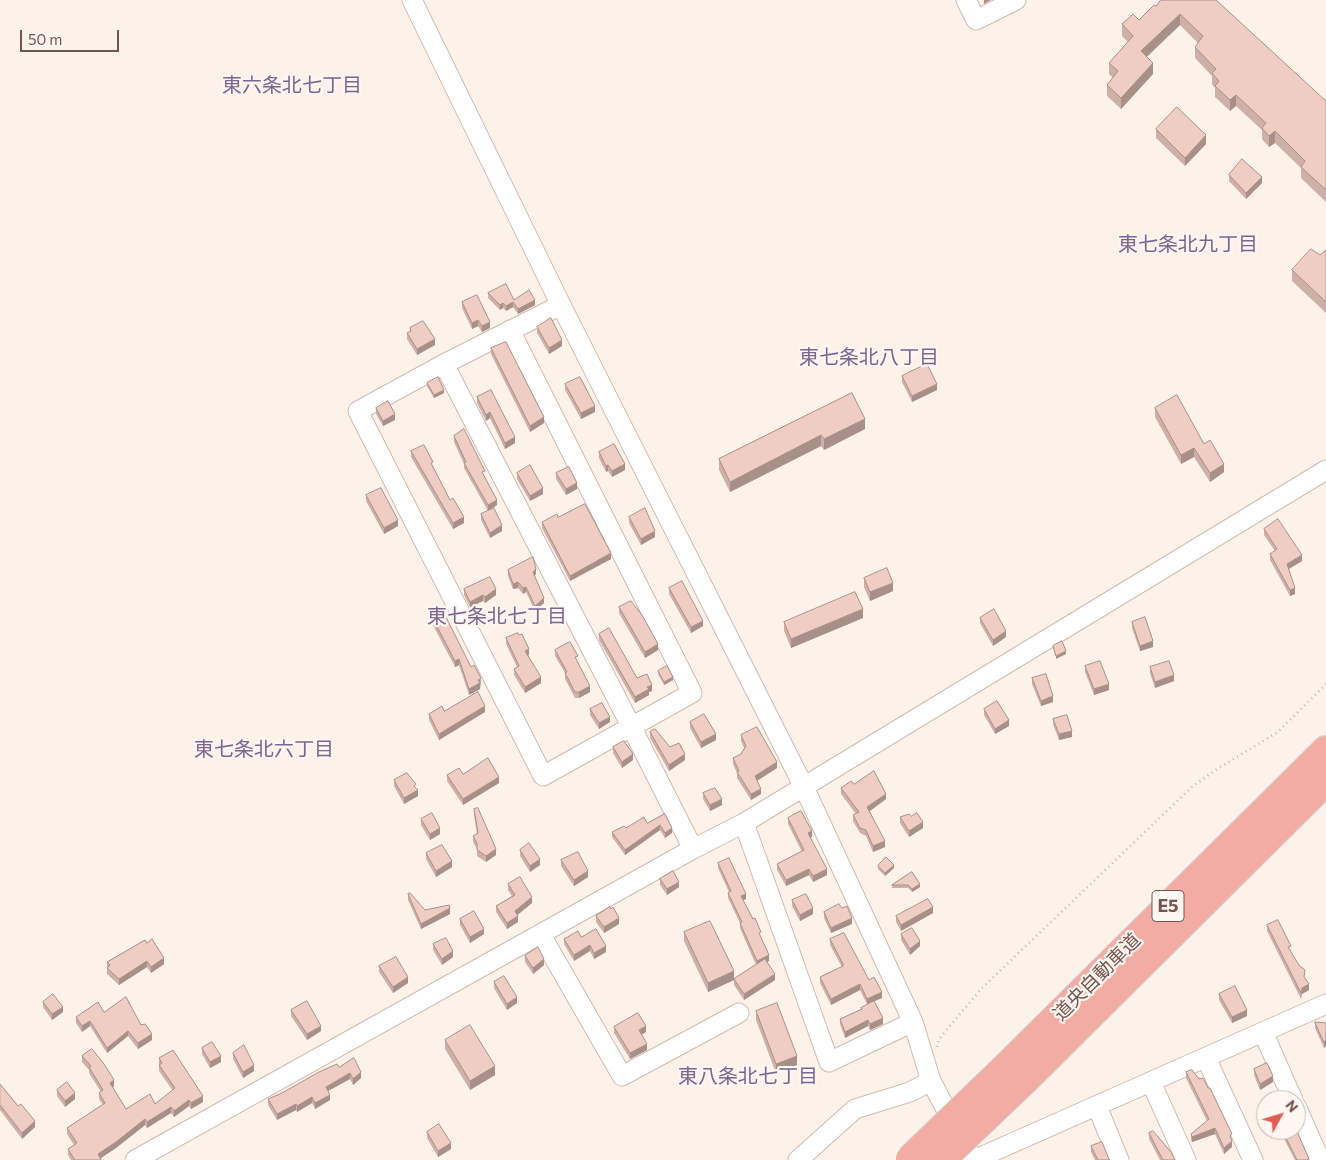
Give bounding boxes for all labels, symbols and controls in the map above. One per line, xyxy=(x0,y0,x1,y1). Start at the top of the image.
scale bar xyxy=(22,20,121,52)
text: 50 m xyxy=(28,30,62,48)
district label: 東六条北七丁目 xyxy=(222,73,362,97)
district label: 東七条北九丁目 xyxy=(1118,232,1258,256)
district label: 東七条北八丁目 xyxy=(799,345,939,369)
district label: 東七条北七丁目 xyxy=(427,604,567,628)
district label: 東七条北六丁目 xyxy=(194,737,334,761)
road number: E5 xyxy=(1152,890,1184,921)
street label: 道央自動車道 xyxy=(1049,929,1145,1025)
district label: 東八条北七丁目 xyxy=(678,1064,818,1088)
north arrow xyxy=(1256,1090,1306,1140)
text: N xyxy=(1282,1096,1302,1115)

